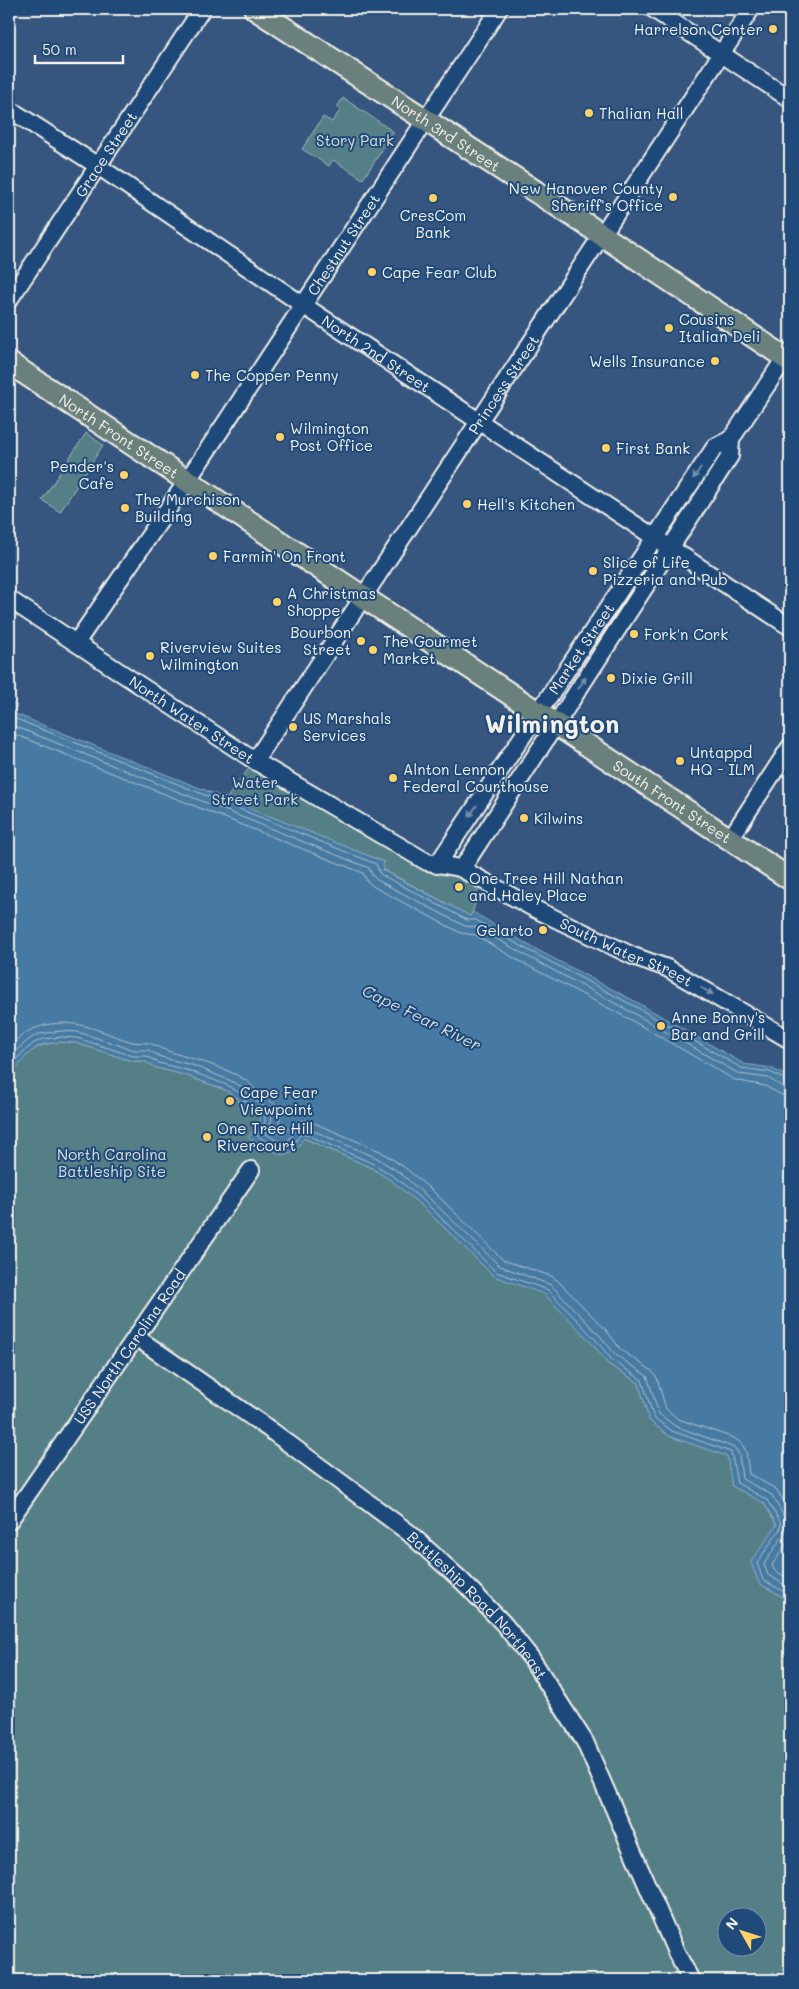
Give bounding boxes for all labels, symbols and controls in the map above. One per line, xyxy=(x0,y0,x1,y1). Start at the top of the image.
place label: Harrelson Center xyxy=(634,19,763,39)
marker: Harrelson Center xyxy=(767,23,779,35)
scale bar xyxy=(35,32,122,64)
text: 50 m xyxy=(42,39,77,59)
street label: North 3rd Street xyxy=(388,91,504,176)
place label: Thalian Hall xyxy=(599,103,684,123)
street label: Grace Street xyxy=(70,107,141,201)
marker: Thalian Hall xyxy=(583,107,595,119)
park label: Story Park xyxy=(316,130,394,150)
place label: New Hanover County Sheriff's Office xyxy=(509,178,663,215)
street label: Chestnut Street xyxy=(302,190,384,299)
marker: New Hanover County Sheriff's Office xyxy=(667,191,679,203)
marker: CresCom Bank xyxy=(427,192,439,204)
place label: CresCom Bank xyxy=(400,205,466,242)
place label: Cape Fear Club xyxy=(382,262,497,282)
marker: Cape Fear Club xyxy=(366,266,378,278)
place label: Cousins Italian Deli xyxy=(679,309,760,346)
street label: North 2nd Street xyxy=(318,310,434,396)
marker: Cousins Italian Deli xyxy=(663,322,675,334)
street label: Princess Street xyxy=(463,331,543,438)
place label: Wells Insurance xyxy=(589,351,705,371)
marker: Wells Insurance xyxy=(709,355,721,367)
place label: The Copper Penny xyxy=(205,365,339,385)
marker: The Copper Penny xyxy=(189,369,201,381)
street label: North Front Street xyxy=(55,389,183,483)
place label: Wilmington Post Office xyxy=(290,418,373,455)
marker: Wilmington Post Office xyxy=(274,431,286,443)
place label: First Bank xyxy=(616,438,690,458)
marker: First Bank xyxy=(600,442,612,454)
place label: Pender's Cafe xyxy=(50,456,114,493)
one-way arrow xyxy=(692,466,702,480)
marker: Pender's Cafe xyxy=(118,469,130,481)
place label: The Murchison Building xyxy=(135,489,240,526)
place label: Hell's Kitchen xyxy=(477,494,575,514)
marker: Hell's Kitchen xyxy=(461,498,473,510)
marker: The Murchison Building xyxy=(119,502,131,514)
place label: Farmin' On Front xyxy=(223,546,346,566)
marker: Farmin' On Front xyxy=(207,550,219,562)
place label: Slice of Life Pizzeria and Pub xyxy=(603,552,728,589)
marker: Slice of Life Pizzeria and Pub xyxy=(587,565,599,577)
place label: A Christmas Shoppe xyxy=(287,583,376,620)
marker: A Christmas Shoppe xyxy=(271,596,283,608)
street label: Market Street xyxy=(543,599,618,698)
place label: Bourbon Street xyxy=(290,622,351,659)
place label: Fork'n Cork xyxy=(644,624,728,644)
marker: Fork'n Cork xyxy=(628,628,640,640)
place label: The Gourmet Market xyxy=(383,631,478,668)
marker: Bourbon Street xyxy=(355,635,367,647)
place label: Riverview Suites Wilmington xyxy=(160,637,282,674)
marker: The Gourmet Market xyxy=(367,644,379,656)
marker: Riverview Suites Wilmington xyxy=(144,650,156,662)
place label: Dixie Grill xyxy=(621,668,693,688)
street label: North Water Street xyxy=(125,671,258,768)
marker: Dixie Grill xyxy=(605,672,617,684)
one-way arrow xyxy=(578,676,587,690)
district label: Wilmington xyxy=(485,707,619,739)
place label: US Marshals Services xyxy=(303,708,391,745)
marker: US Marshals Services xyxy=(287,721,299,733)
place label: Untappd HQ - ILM xyxy=(690,742,755,779)
street label: South Front Street xyxy=(609,755,735,848)
marker: Untappd HQ - ILM xyxy=(674,755,686,767)
place label: Alnton Lennon Federal Courthouse xyxy=(403,759,549,796)
park label: Water Street Park xyxy=(212,772,298,809)
marker: Alnton Lennon Federal Courthouse xyxy=(387,772,399,784)
one-way arrow xyxy=(468,804,477,818)
place label: Kilwins xyxy=(534,808,583,828)
marker: Kilwins xyxy=(518,812,530,824)
place label: One Tree Hill Nathan and Haley Place xyxy=(469,868,623,905)
marker: One Tree Hill Nathan and Haley Place xyxy=(453,881,465,893)
street label: South Water Street xyxy=(557,913,696,991)
place label: Gelarto xyxy=(476,920,533,940)
marker: Gelarto xyxy=(537,924,549,936)
water label: Cape Fear River xyxy=(359,979,485,1055)
one-way arrow xyxy=(699,987,714,995)
place label: Anne Bonny's Bar and Grill xyxy=(671,1007,765,1044)
marker: Anne Bonny's Bar and Grill xyxy=(655,1020,667,1032)
place label: Cape Fear Viewpoint xyxy=(240,1082,318,1119)
marker: Cape Fear Viewpoint xyxy=(224,1095,236,1107)
place label: One Tree Hill Rivercourt xyxy=(217,1118,313,1155)
marker: One Tree Hill Rivercourt xyxy=(201,1131,213,1143)
park label: North Carolina Battleship Site xyxy=(57,1144,167,1181)
street label: USS North Carolina Road xyxy=(69,1265,190,1428)
street label: Battleship Road Northeast xyxy=(403,1527,552,1683)
north arrow xyxy=(716,1906,766,1956)
text: N xyxy=(721,1913,742,1934)

